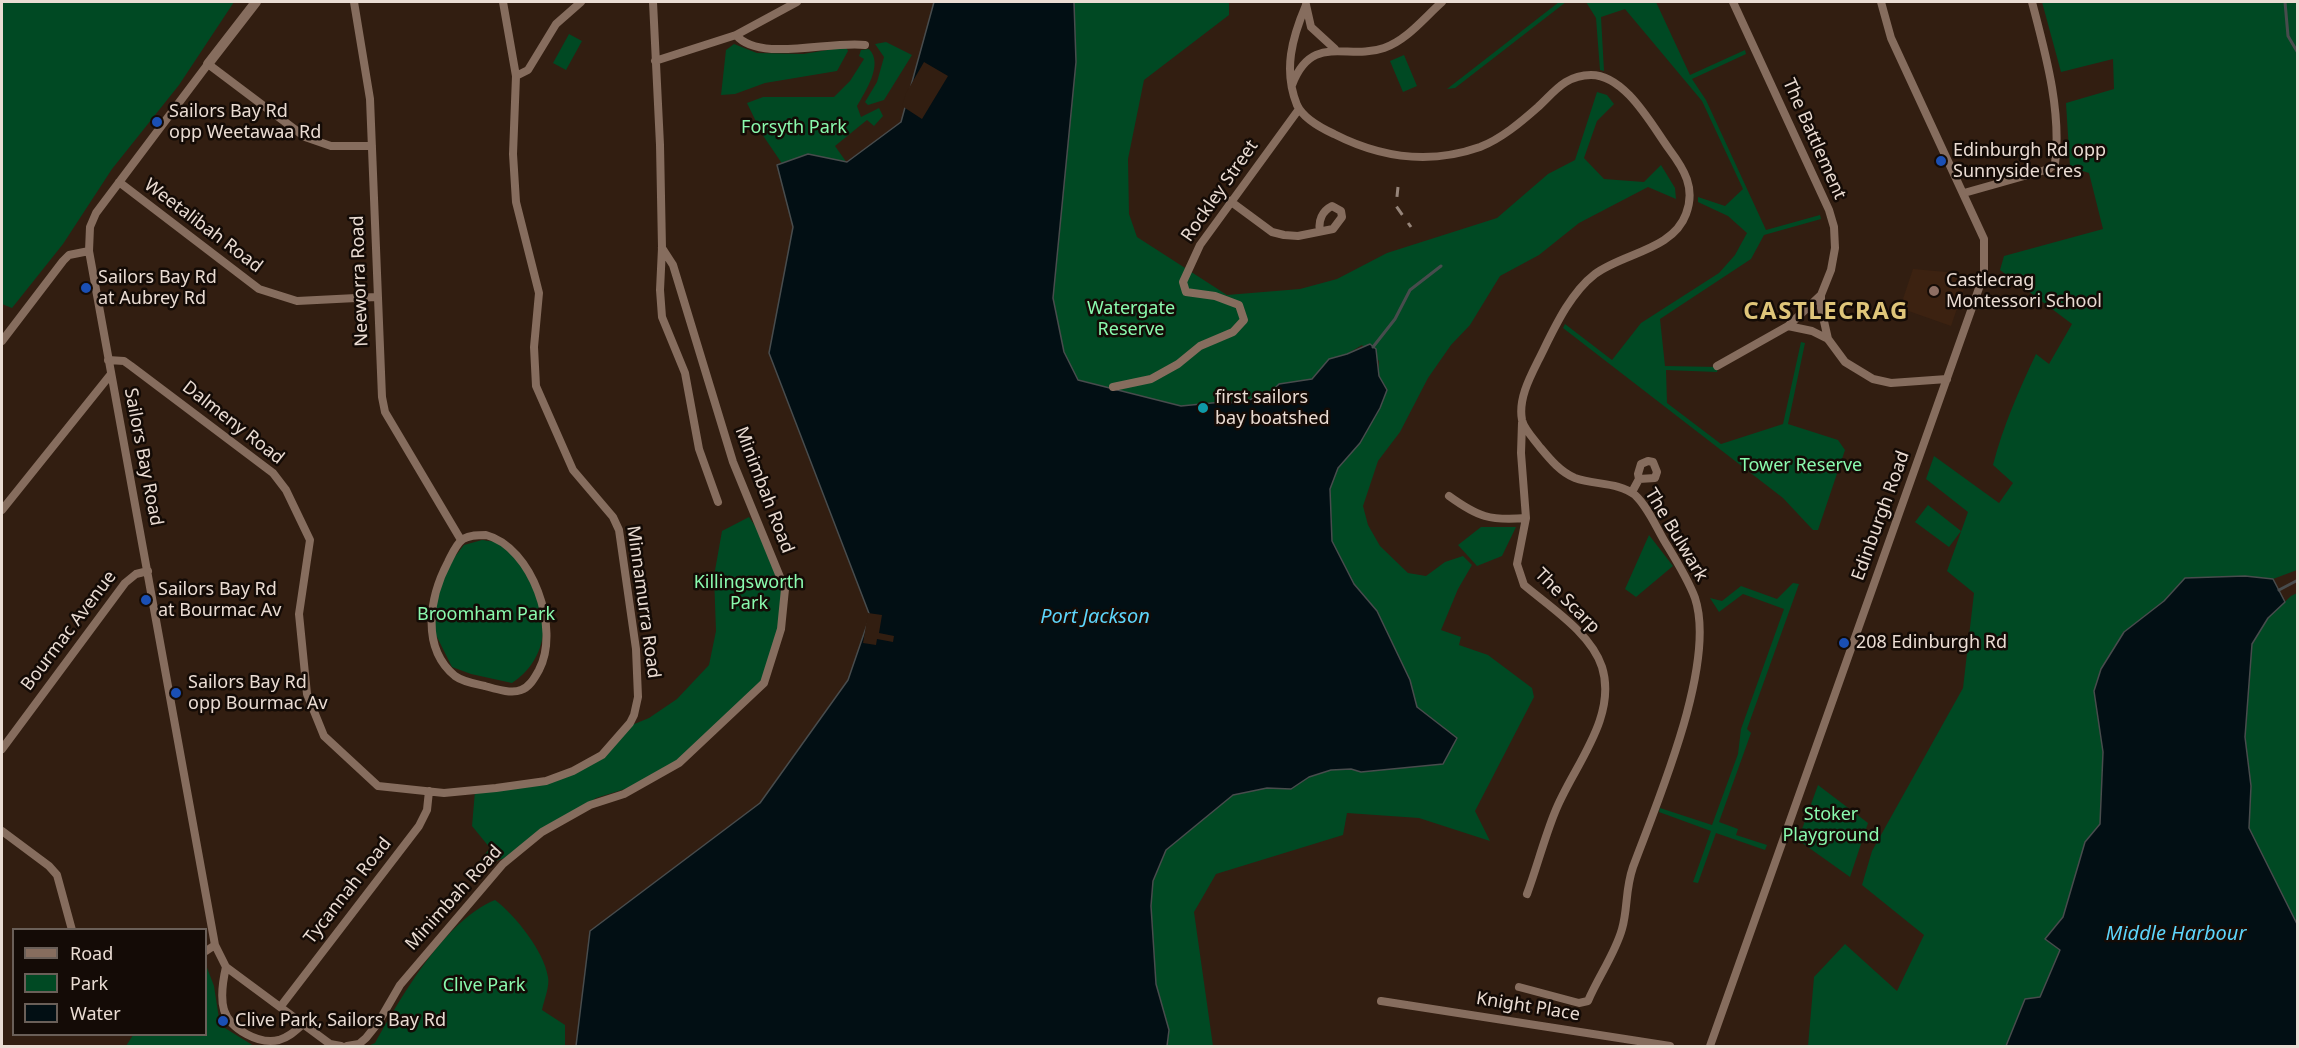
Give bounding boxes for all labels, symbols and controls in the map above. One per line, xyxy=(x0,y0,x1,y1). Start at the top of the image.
street label: The Battlement xyxy=(1778,75,1850,203)
place label: Sailors Bay Rd opp Weetawaa Rd xyxy=(169,101,321,144)
marker: Sailors Bay Rd opp Weetawaa Rd xyxy=(150,115,164,129)
park label: Forsyth Park xyxy=(741,117,847,139)
street label: Rockley Street xyxy=(1177,136,1263,246)
place label: Edinburgh Rd opp Sunnyside Cres xyxy=(1953,140,2106,182)
marker: Edinburgh Rd opp Sunnyside Cres xyxy=(1934,154,1948,168)
street label: Weetalibah Road xyxy=(139,174,267,278)
street label: Neeworra Road xyxy=(347,215,373,347)
place label: Sailors Bay Rd at Aubrey Rd xyxy=(98,267,217,310)
place label: Castlecrag Montessori School xyxy=(1946,270,2102,312)
marker: Sailors Bay Rd at Aubrey Rd xyxy=(79,281,93,295)
marker: Castlecrag Montessori School xyxy=(1927,284,1941,298)
park label: Watergate Reserve xyxy=(1087,298,1175,340)
district label: CASTLECRAG xyxy=(1743,298,1909,326)
street label: Dalmeny Road xyxy=(178,377,288,469)
street label: Sailors Bay Road xyxy=(119,386,167,528)
place label: first sailors bay boatshed xyxy=(1215,387,1330,430)
marker: first sailors bay boatshed xyxy=(1196,401,1210,415)
street label: Minimbah Road xyxy=(730,424,798,556)
street label: Edinburgh Road xyxy=(1848,448,1914,584)
park label: Tower Reserve xyxy=(1740,455,1862,477)
street label: The Bulwark xyxy=(1640,485,1712,585)
street label: Minnamurra Road xyxy=(622,524,664,680)
street label: The Scarp xyxy=(1530,564,1604,638)
street label: Bourmac Avenue xyxy=(17,567,121,695)
park label: Killingsworth Park xyxy=(694,572,804,614)
place label: Sailors Bay Rd at Bourmac Av xyxy=(158,579,281,622)
marker: Sailors Bay Rd at Bourmac Av xyxy=(139,593,153,607)
park label: Broomham Park xyxy=(417,604,555,626)
water label: Port Jackson xyxy=(1040,605,1150,629)
place label: 208 Edinburgh Rd xyxy=(1856,632,2007,654)
marker: 208 Edinburgh Rd xyxy=(1837,636,1851,650)
place label: Sailors Bay Rd opp Bourmac Av xyxy=(188,672,328,714)
marker: Sailors Bay Rd opp Bourmac Av xyxy=(169,686,183,700)
park label: Stoker Playground xyxy=(1782,804,1880,846)
street label: Tycannah Road xyxy=(300,834,396,948)
street label: Minimbah Road xyxy=(401,841,507,955)
water label: Middle Harbour xyxy=(2106,922,2246,946)
legend xyxy=(12,928,207,1036)
text: Road xyxy=(70,941,113,965)
text: Park xyxy=(70,971,108,995)
park label: Clive Park xyxy=(443,975,525,997)
street label: Knight Place xyxy=(1475,988,1581,1026)
text: Water xyxy=(70,1001,121,1025)
place label: Clive Park, Sailors Bay Rd xyxy=(235,1010,446,1032)
marker: Clive Park, Sailors Bay Rd xyxy=(216,1014,230,1028)

